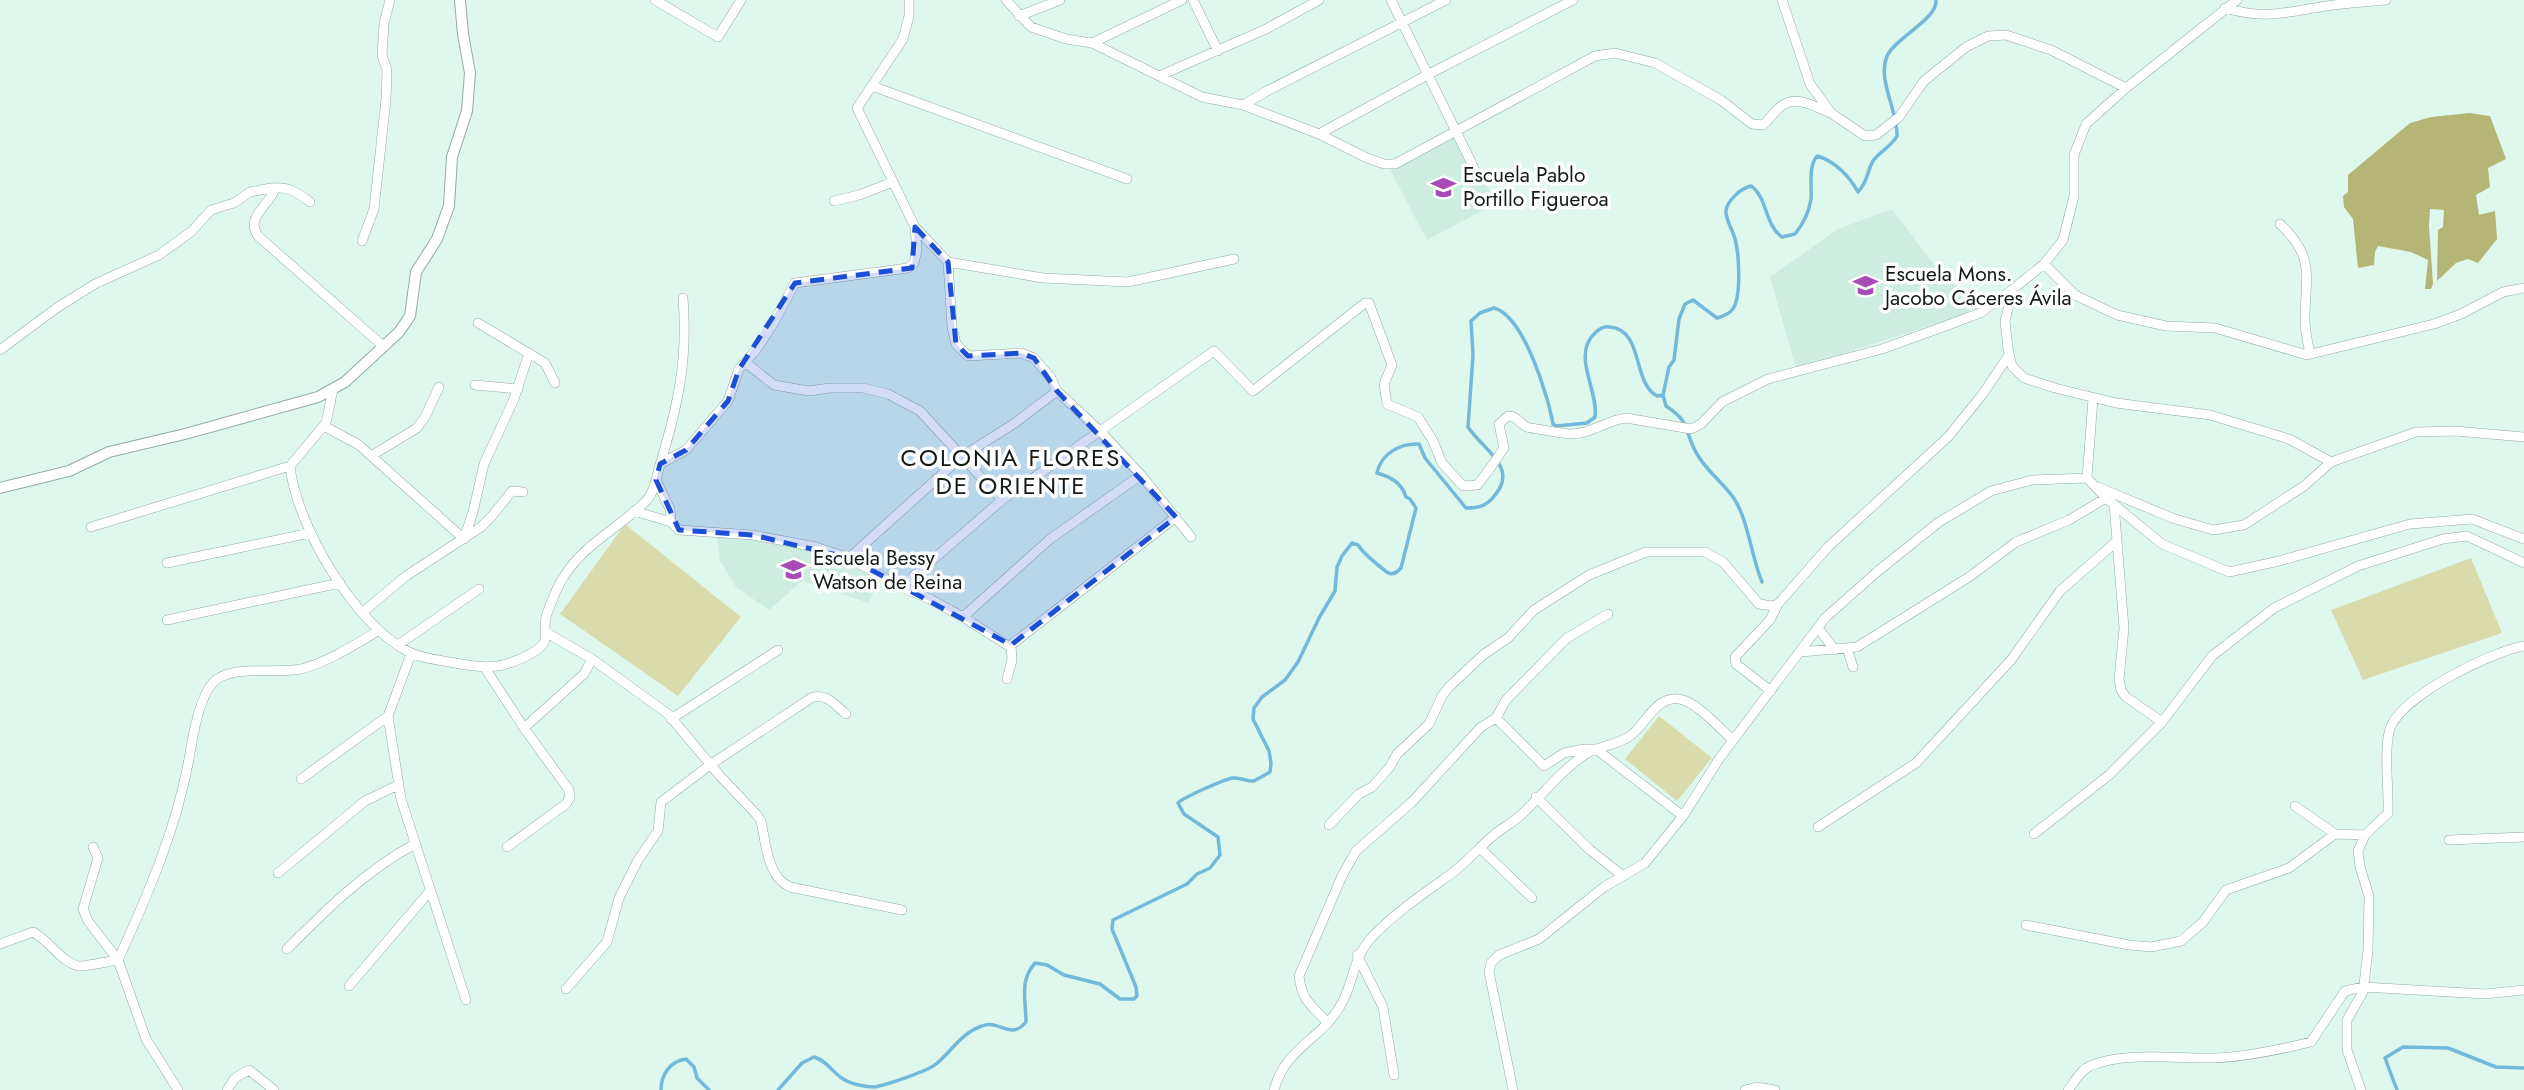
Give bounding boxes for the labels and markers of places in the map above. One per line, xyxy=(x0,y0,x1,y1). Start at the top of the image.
place label: Escuela Pablo Portillo Figueroa xyxy=(1463,160,1609,214)
school or university icon: Escuela Pablo Portillo Figueroa xyxy=(1429,173,1457,201)
place label: Escuela Mons. Jacobo Cáceres Ávila xyxy=(1882,259,2072,313)
school or university icon: Escuela Mons. Jacobo Cáceres Ávila xyxy=(1851,272,1879,300)
place label: Escuela Bessy Watson de Reina xyxy=(813,543,962,597)
school or university icon: Escuela Bessy Watson de Reina xyxy=(779,556,807,584)

